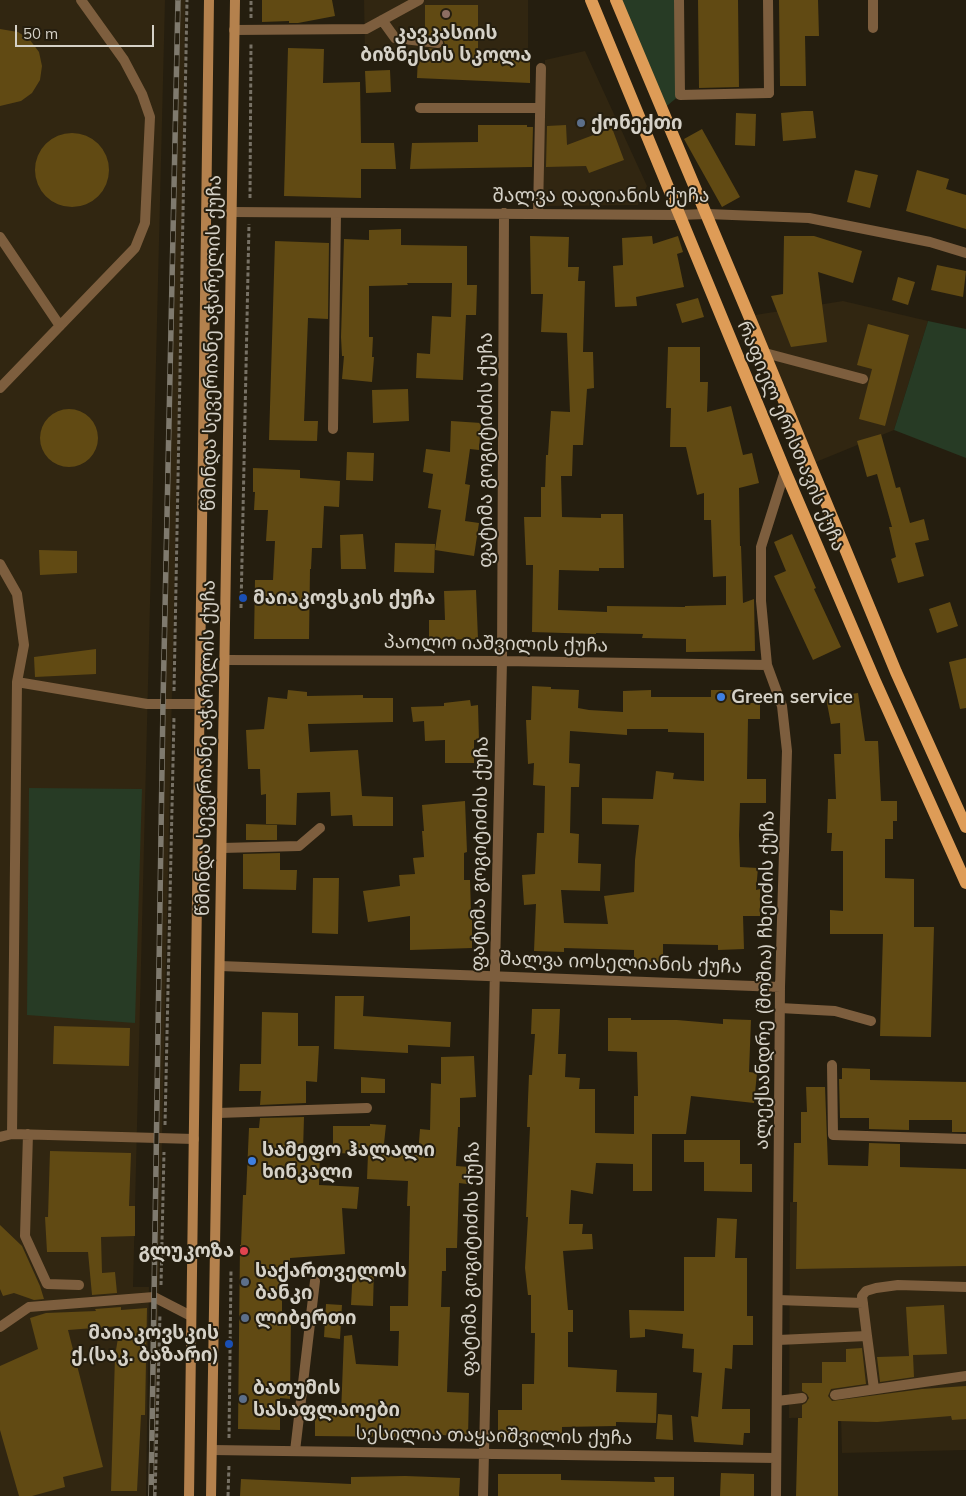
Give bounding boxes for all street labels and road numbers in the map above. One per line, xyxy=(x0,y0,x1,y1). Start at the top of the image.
street label: წმინდა სევერიანე აჭარელის ქუჩა xyxy=(198,175,226,511)
street label: შალვა დადიანის ქუჩა xyxy=(493,185,709,207)
street label: რაფიელ ერისთავის ქუჩა xyxy=(732,318,850,554)
street label: ფატიმა გოგიტიძის ქუჩა xyxy=(475,332,497,568)
street label: წმინდა სევერიანე აჭარელის ქუჩა xyxy=(192,580,220,916)
street label: პაოლო იაშვილის ქუჩა xyxy=(384,631,608,657)
street label: ფატიმა გოგიტიძის ქუჩა xyxy=(467,736,493,972)
street label: ალექსანდრე (შოშია) ჩხეიძის ქუჩა xyxy=(751,810,779,1150)
street label: შალვა იოსელიანის ქუჩა xyxy=(500,947,742,979)
street label: ფატიმა გოგიტიძის ქუჩა xyxy=(458,1141,484,1377)
street label: სესილია თაყაიშვილის ქუჩა xyxy=(356,1422,632,1450)

